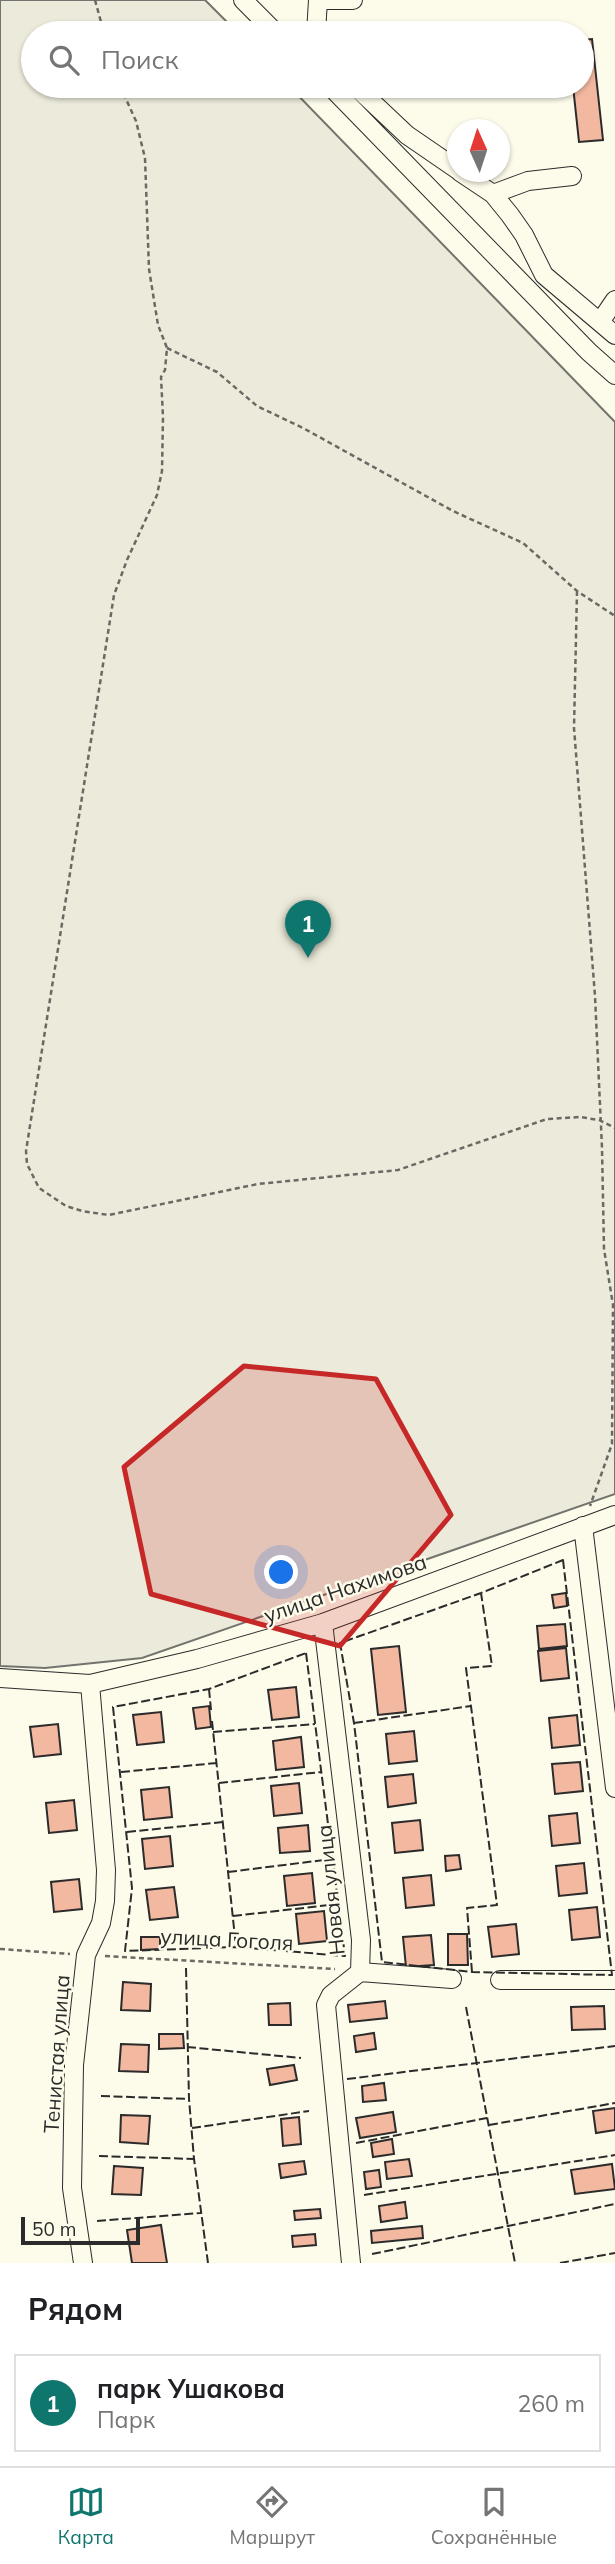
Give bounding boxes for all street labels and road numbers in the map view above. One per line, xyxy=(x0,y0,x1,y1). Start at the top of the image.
street label: улица Нахимова xyxy=(260,1548,430,1628)
street label: Новая улица xyxy=(310,1823,350,1957)
street label: улица Гоголя xyxy=(160,1923,294,1955)
street label: Тенистая улица xyxy=(37,1974,75,2134)

